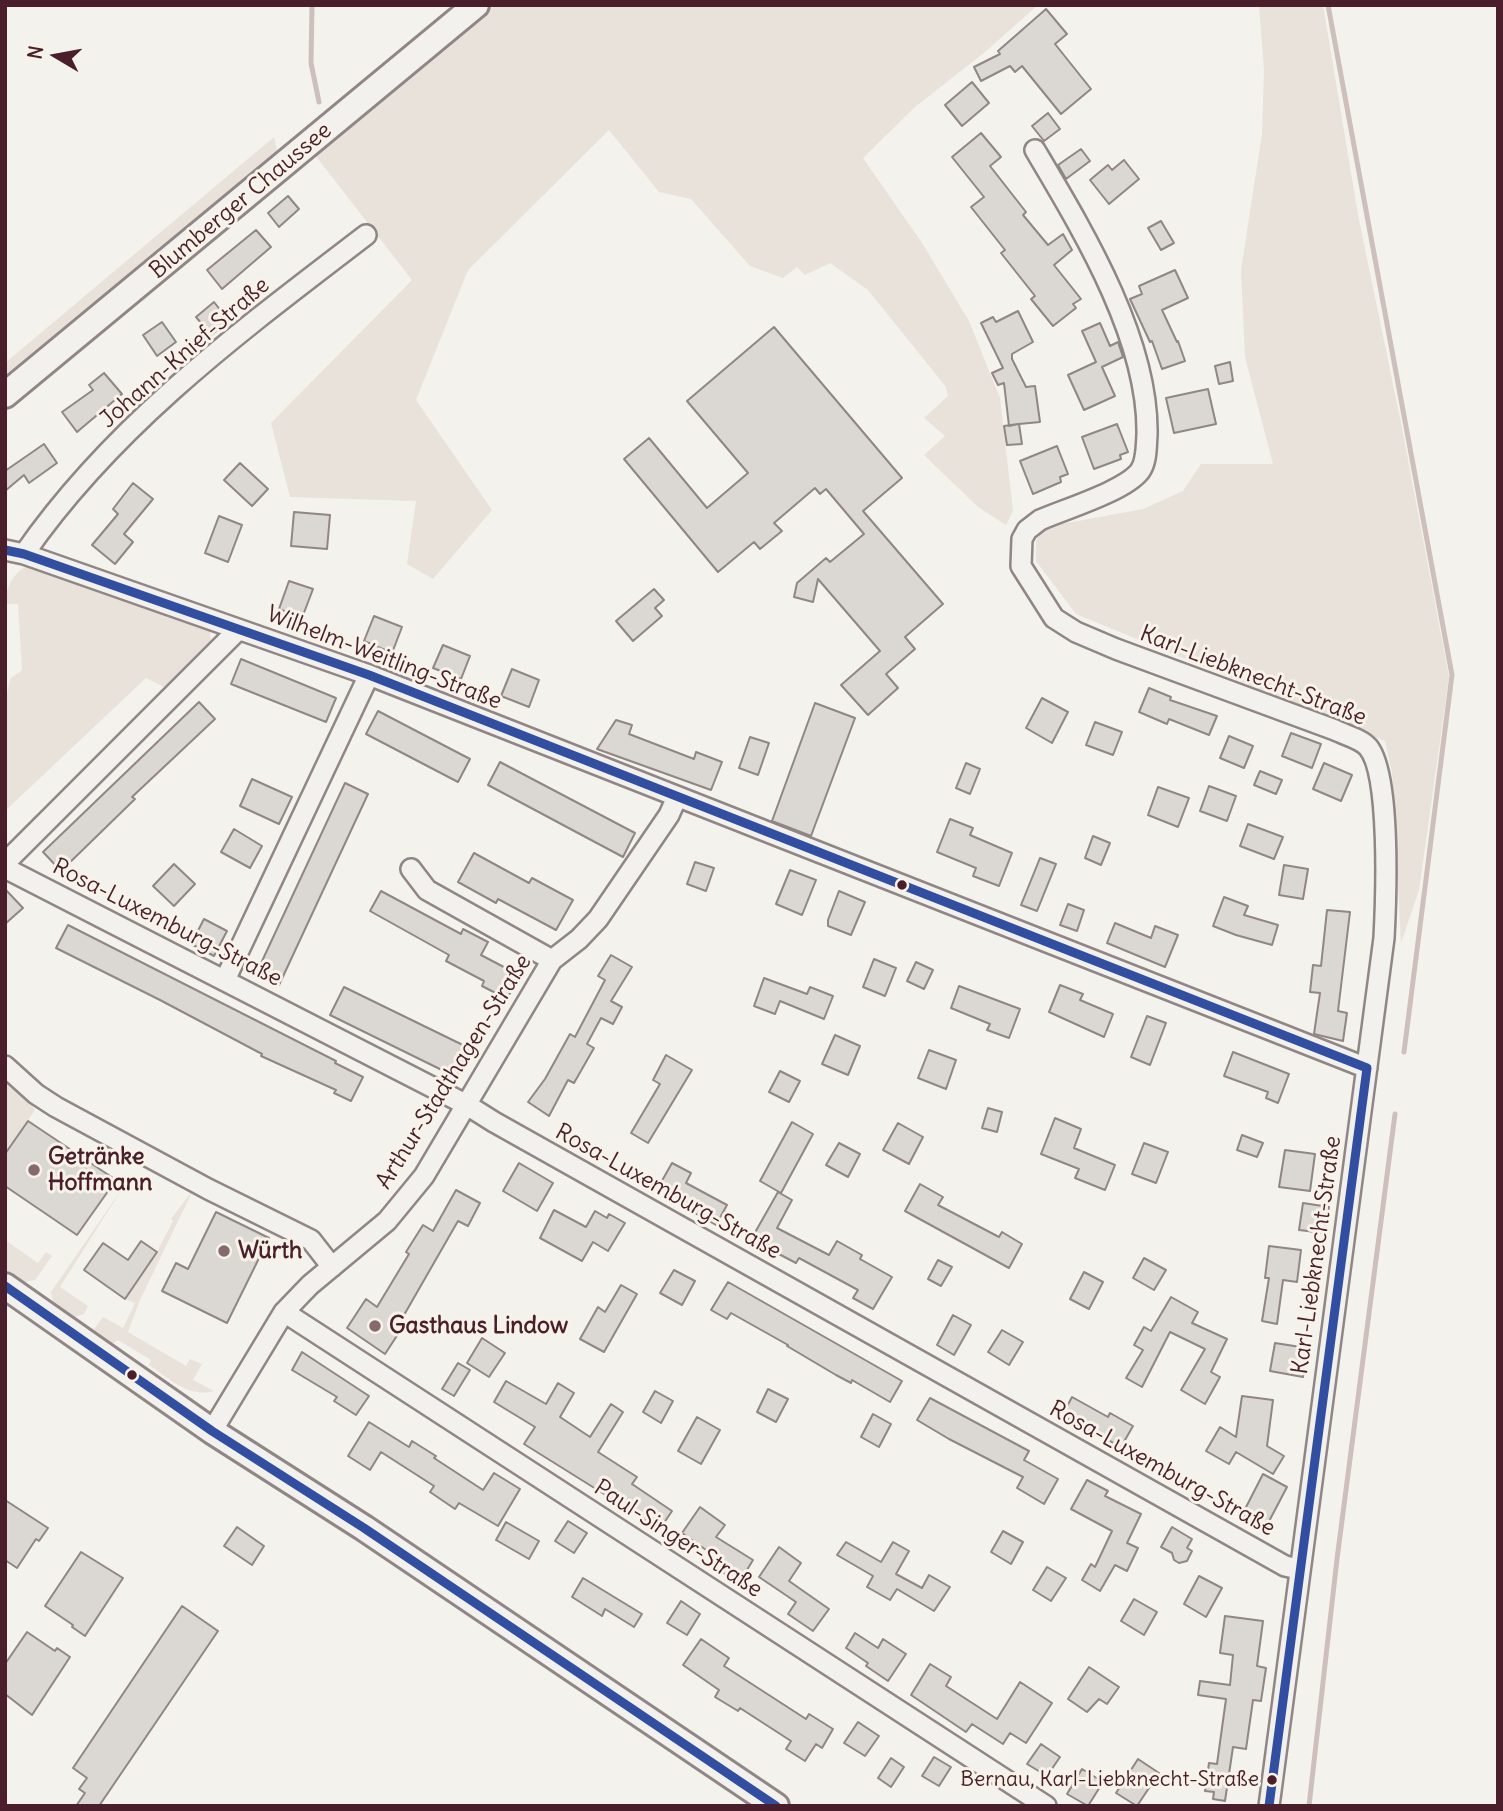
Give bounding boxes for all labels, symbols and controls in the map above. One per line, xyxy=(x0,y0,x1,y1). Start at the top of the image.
north arrow xyxy=(21,21,91,91)
text: N xyxy=(22,44,48,61)
street label: Blumberger Chaussee xyxy=(145,117,337,285)
street label: Johann-Knief-Straße xyxy=(95,272,275,434)
street label: Wilhelm-Weitling-Straße xyxy=(263,600,505,716)
street label: Karl-Liebknecht-Straße xyxy=(1136,620,1370,732)
street label: Rosa-Luxemburg-Straße xyxy=(48,853,286,993)
unlabelled marker xyxy=(895,878,909,892)
street label: Arthur-Stadthagen-Straße xyxy=(370,950,538,1194)
street label: Rosa-Luxemburg-Straße xyxy=(550,1118,786,1266)
street label: Karl-Liebknecht-Straße xyxy=(1287,1134,1347,1376)
place label: Getränke Hoffmann xyxy=(48,1143,152,1197)
marker: Getränke Hoffmann xyxy=(26,1162,42,1178)
place label: Würth xyxy=(238,1237,302,1265)
marker: Würth xyxy=(216,1243,232,1259)
place label: Gasthaus Lindow xyxy=(389,1312,568,1340)
marker: Gasthaus Lindow xyxy=(367,1318,383,1334)
unlabelled marker xyxy=(125,1368,139,1382)
street label: Rosa-Luxemburg-Straße xyxy=(1044,1395,1280,1543)
street label: Paul-Singer-Straße xyxy=(589,1474,767,1604)
place label: Bernau, Karl-Liebknecht-Straße xyxy=(960,1767,1259,1793)
marker: Bernau, Karl-Liebknecht-Straße xyxy=(1265,1773,1279,1787)

